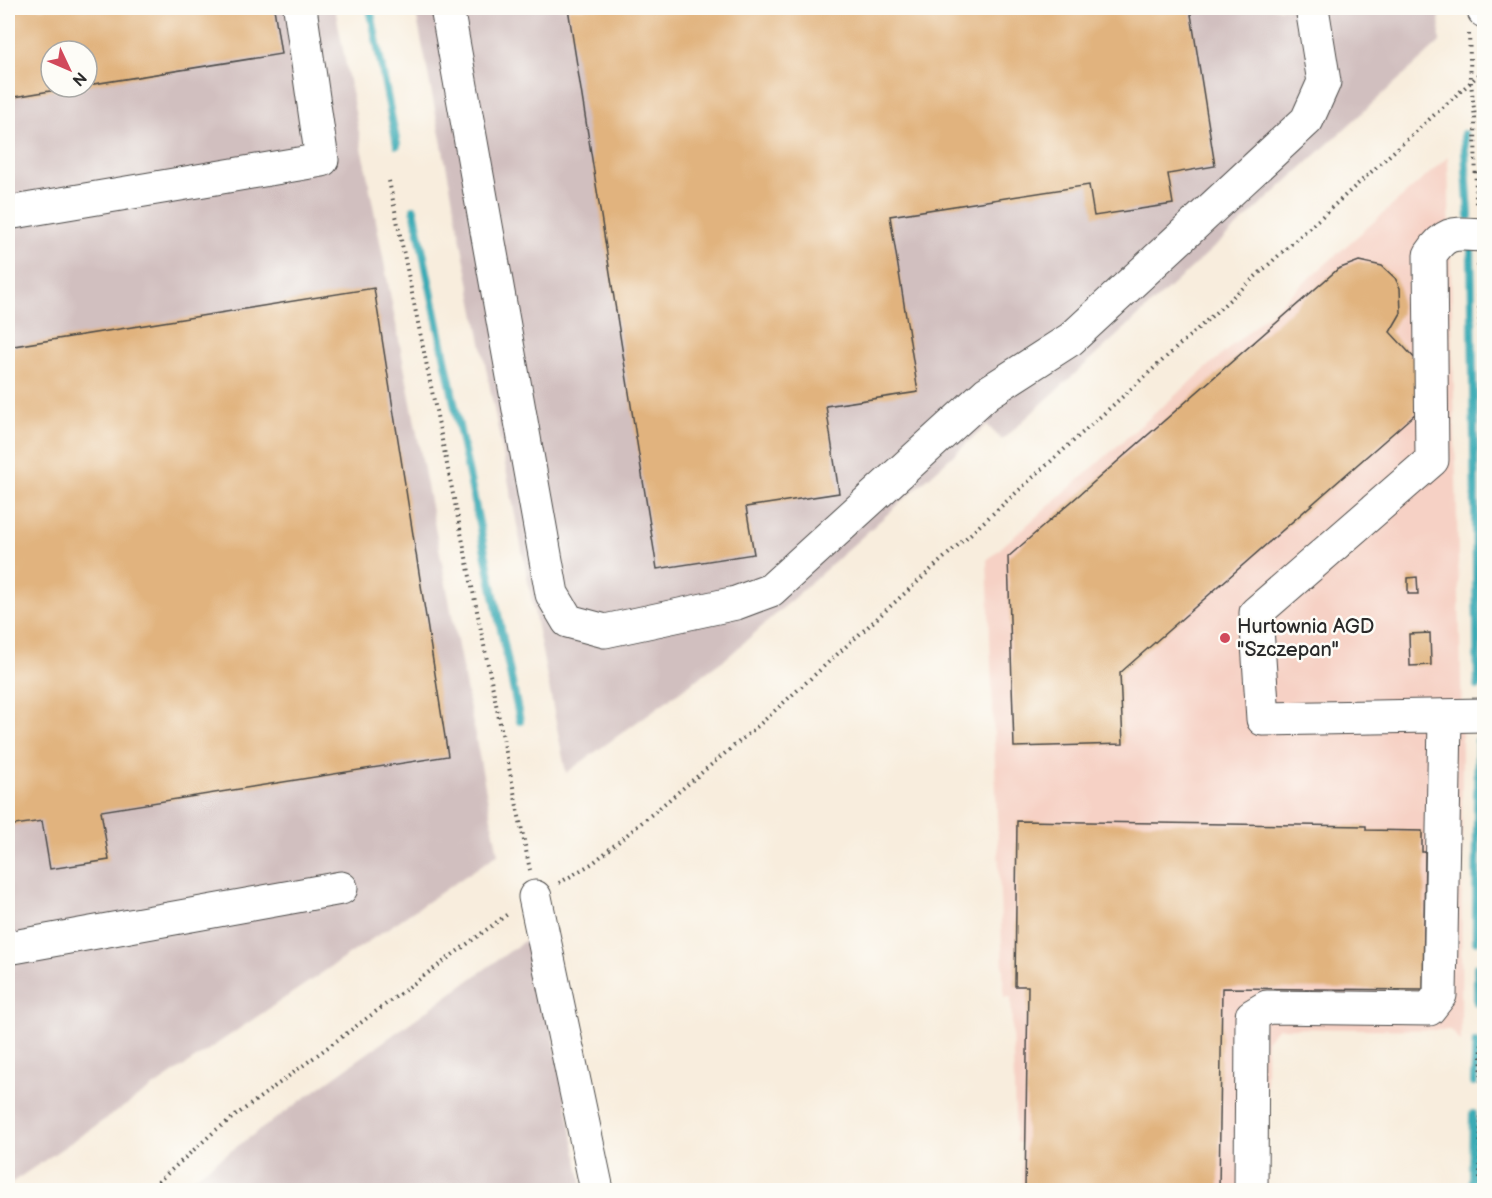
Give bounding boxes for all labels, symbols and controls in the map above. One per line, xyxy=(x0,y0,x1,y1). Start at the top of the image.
north arrow xyxy=(39,39,99,99)
text: N xyxy=(68,67,90,89)
place label: Hurtownia AGD "Szczepan" xyxy=(1237,615,1374,662)
marker: Hurtownia AGD "Szczepan" xyxy=(1218,631,1232,645)

